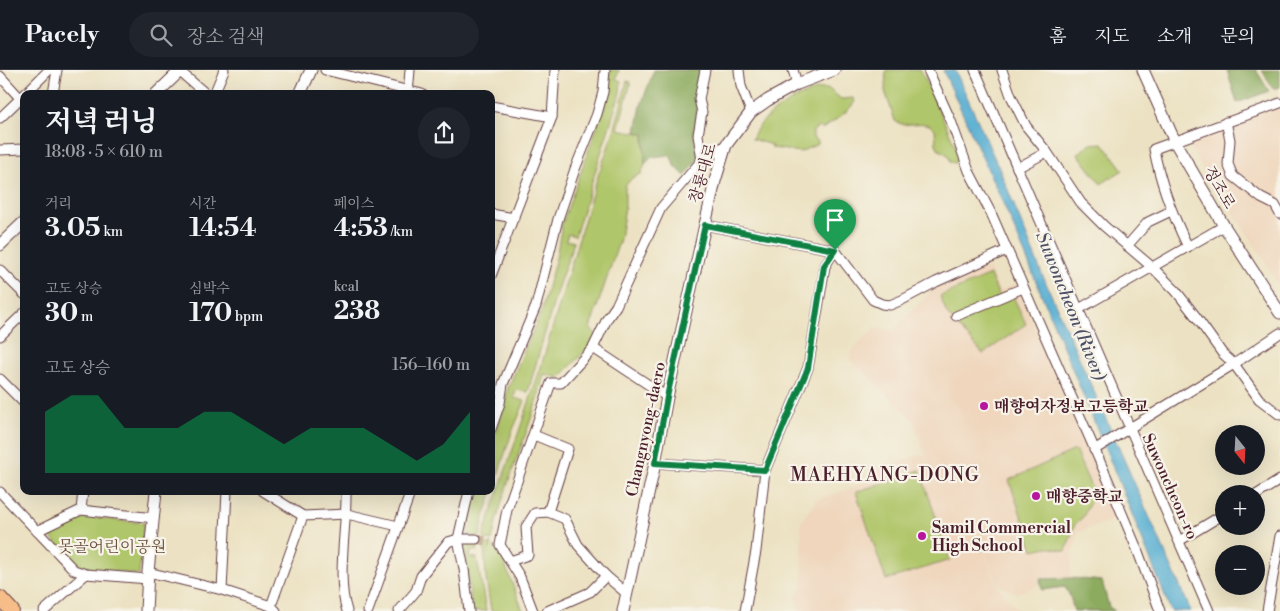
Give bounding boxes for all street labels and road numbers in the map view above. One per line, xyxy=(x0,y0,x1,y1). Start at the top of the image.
street label: 창룡대로 xyxy=(685,140,721,206)
street label: 정조로 xyxy=(1199,162,1240,213)
street label: Changnyong-daero xyxy=(622,360,670,499)
street label: Suwoncheon-ro xyxy=(1138,430,1202,542)

